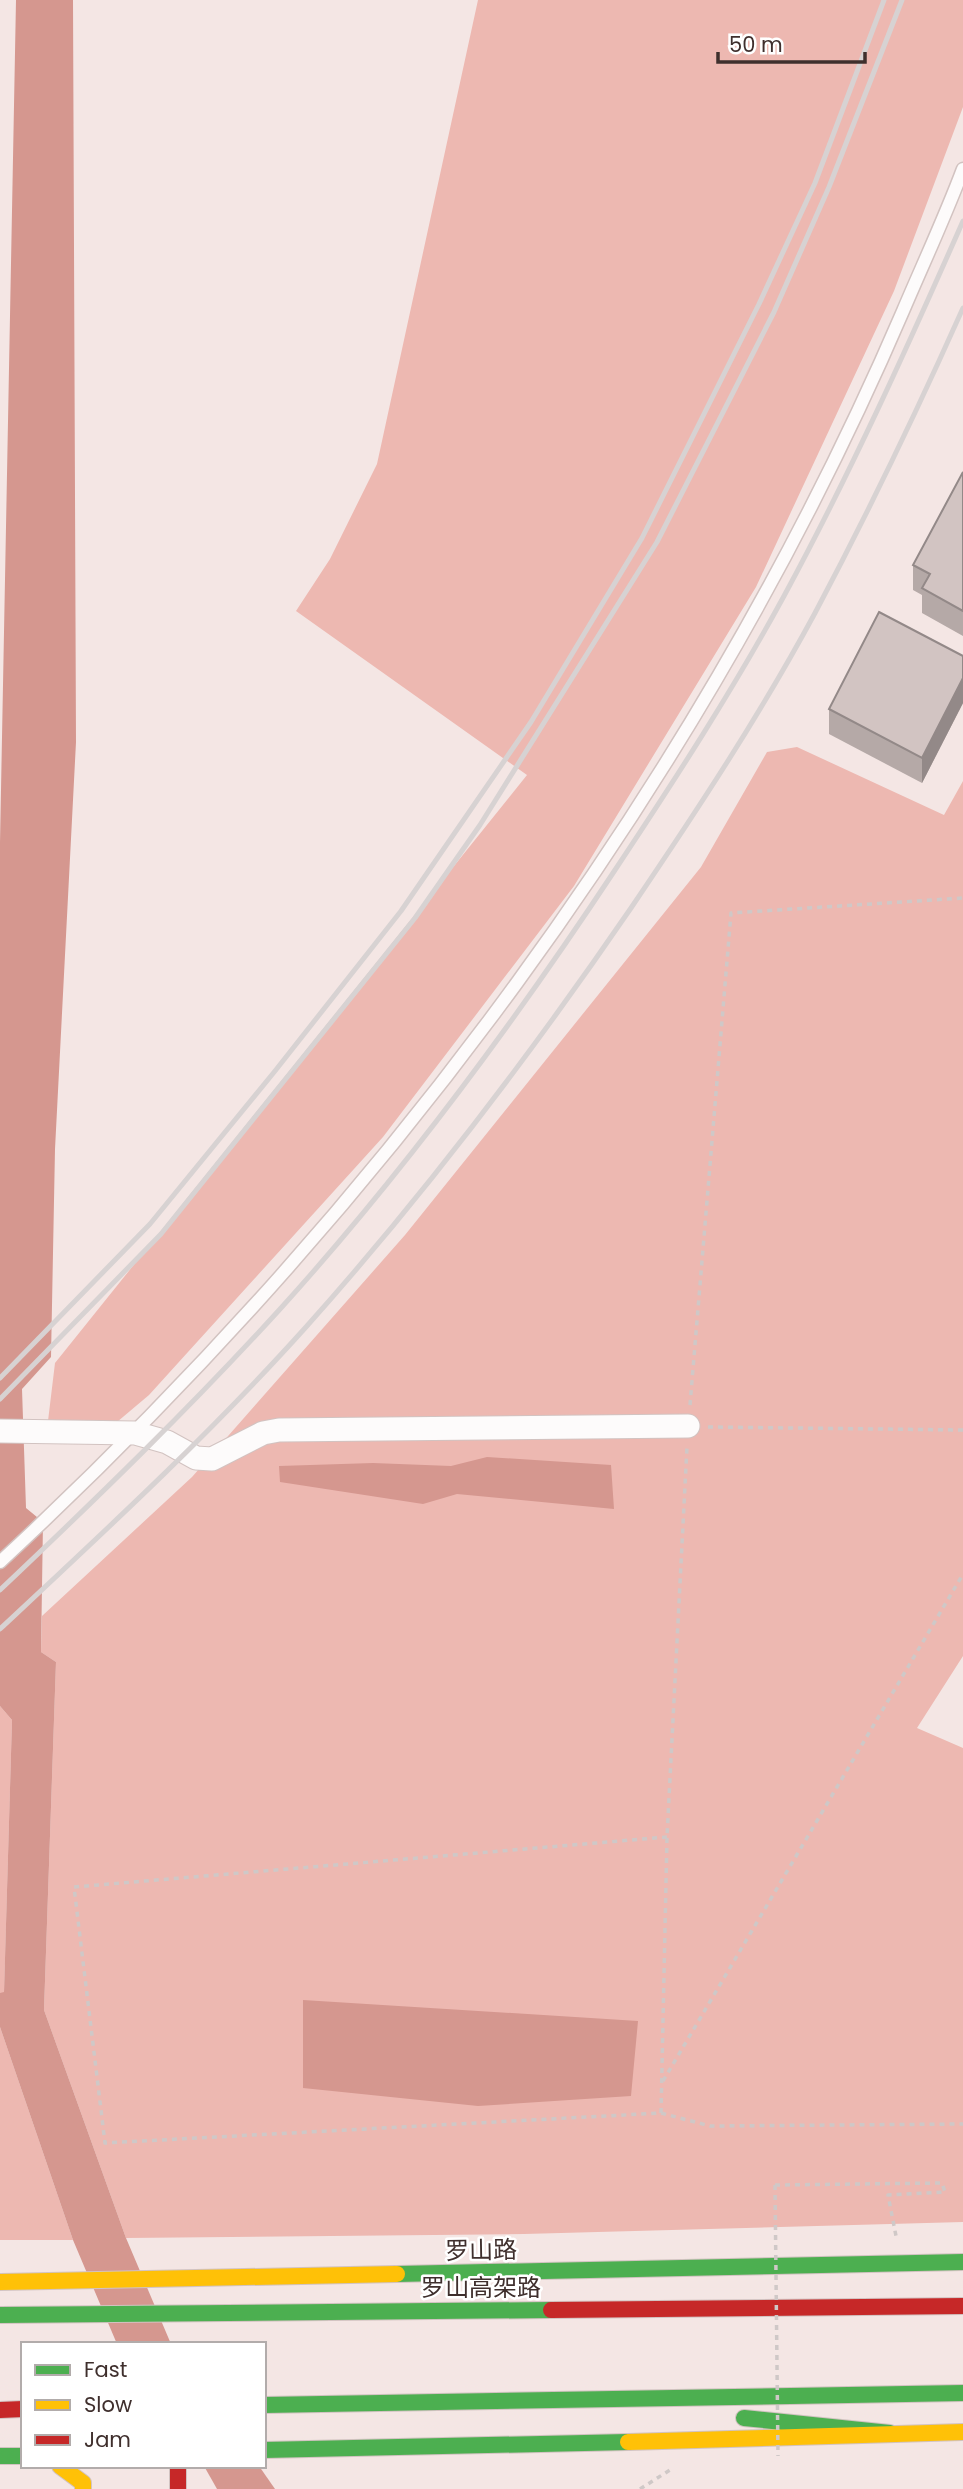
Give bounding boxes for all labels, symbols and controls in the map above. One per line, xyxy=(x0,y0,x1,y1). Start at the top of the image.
scale bar xyxy=(718,21,865,65)
text: 50 m xyxy=(729,30,783,59)
street label: 罗山路 xyxy=(445,2233,517,2267)
street label: 罗山高架路 xyxy=(421,2271,541,2304)
legend xyxy=(21,2342,266,2468)
text: Fast xyxy=(84,2355,127,2384)
text: Slow xyxy=(84,2390,132,2419)
text: Jam xyxy=(84,2425,131,2454)

